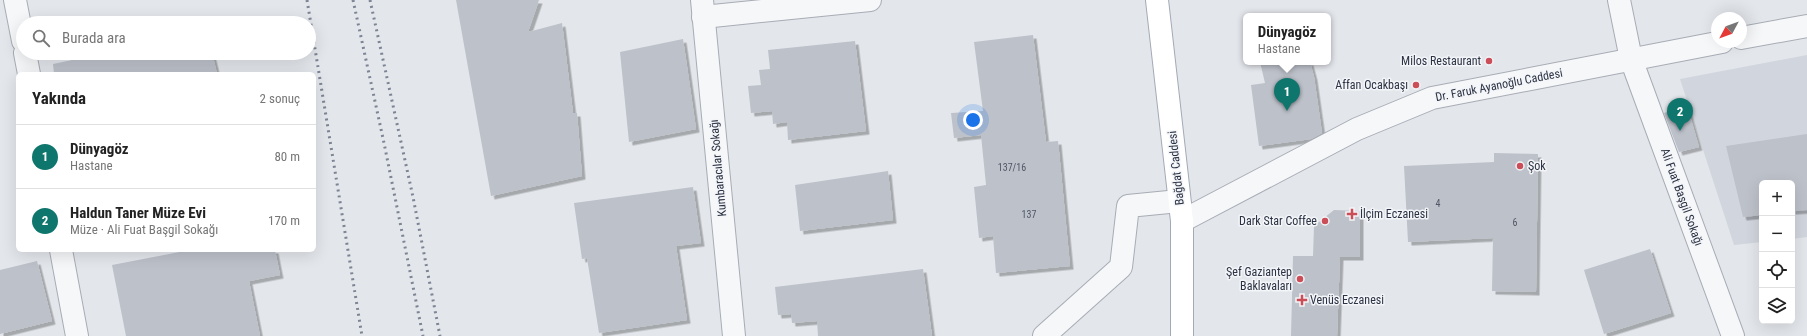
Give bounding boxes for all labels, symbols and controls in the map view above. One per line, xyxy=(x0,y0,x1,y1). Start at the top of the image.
north arrow xyxy=(1711,12,1747,48)
popup xyxy=(1243,13,1331,65)
search box xyxy=(16,16,316,60)
text: Dünyagöz xyxy=(1258,23,1316,41)
icon: search xyxy=(30,27,52,49)
text: Burada ara xyxy=(62,29,126,47)
text: Hastane xyxy=(1258,41,1300,56)
place label: Milos Restaurant xyxy=(1401,54,1481,68)
marker: Milos Restaurant xyxy=(1484,56,1494,66)
street label: Dr. Faruk Ayanoğlu Caddesi xyxy=(1434,66,1564,104)
pin: 1 xyxy=(1274,78,1300,111)
place label: Affan Ocakbaşı xyxy=(1335,78,1408,92)
marker: Affan Ocakbaşı xyxy=(1411,80,1421,90)
text: Yakında xyxy=(32,88,86,108)
text: 2 sonuç xyxy=(260,91,300,106)
pin: 2 xyxy=(1667,98,1693,131)
your location xyxy=(963,110,983,130)
street label: Kumbaracılar Sokağı xyxy=(707,119,729,217)
street label: Bağdat Caddesi xyxy=(1165,130,1187,206)
text: Dünyagöz xyxy=(70,140,129,158)
street label: Ali Fuat Başgil Sokağı xyxy=(1658,146,1706,248)
text: 1 xyxy=(42,149,48,164)
text: 80 m xyxy=(274,149,300,164)
text: Hastane xyxy=(70,158,113,173)
place label: Şok xyxy=(1528,159,1546,173)
marker: Şok xyxy=(1515,161,1525,171)
house number: 137/16 xyxy=(998,162,1026,173)
map controls xyxy=(1759,180,1795,324)
button: + xyxy=(1759,180,1795,216)
house number: 4 xyxy=(1436,198,1441,209)
text: Haldun Taner Müze Evi xyxy=(70,204,206,222)
place label: İlçim Eczanesi xyxy=(1360,206,1428,221)
house number: 137 xyxy=(1022,209,1036,220)
marker: İlçim Eczanesi xyxy=(1347,209,1357,219)
text: 2 xyxy=(42,213,48,228)
text: 170 m xyxy=(268,213,300,228)
place label: Dark Star Coffee xyxy=(1239,214,1317,228)
marker: Dark Star Coffee xyxy=(1320,216,1330,226)
button: − xyxy=(1759,216,1795,252)
house number: 6 xyxy=(1513,217,1518,228)
text: Müze · Ali Fuat Başgil Sokağı xyxy=(70,222,218,237)
button: locate xyxy=(1759,252,1795,288)
place label: Şef Gaziantep Baklavaları xyxy=(1226,265,1292,293)
marker: Şef Gaziantep Baklavaları xyxy=(1295,274,1305,284)
button: layers xyxy=(1759,288,1795,324)
place label: Venüs Eczanesi xyxy=(1310,293,1384,307)
marker: Venüs Eczanesi xyxy=(1297,295,1307,305)

